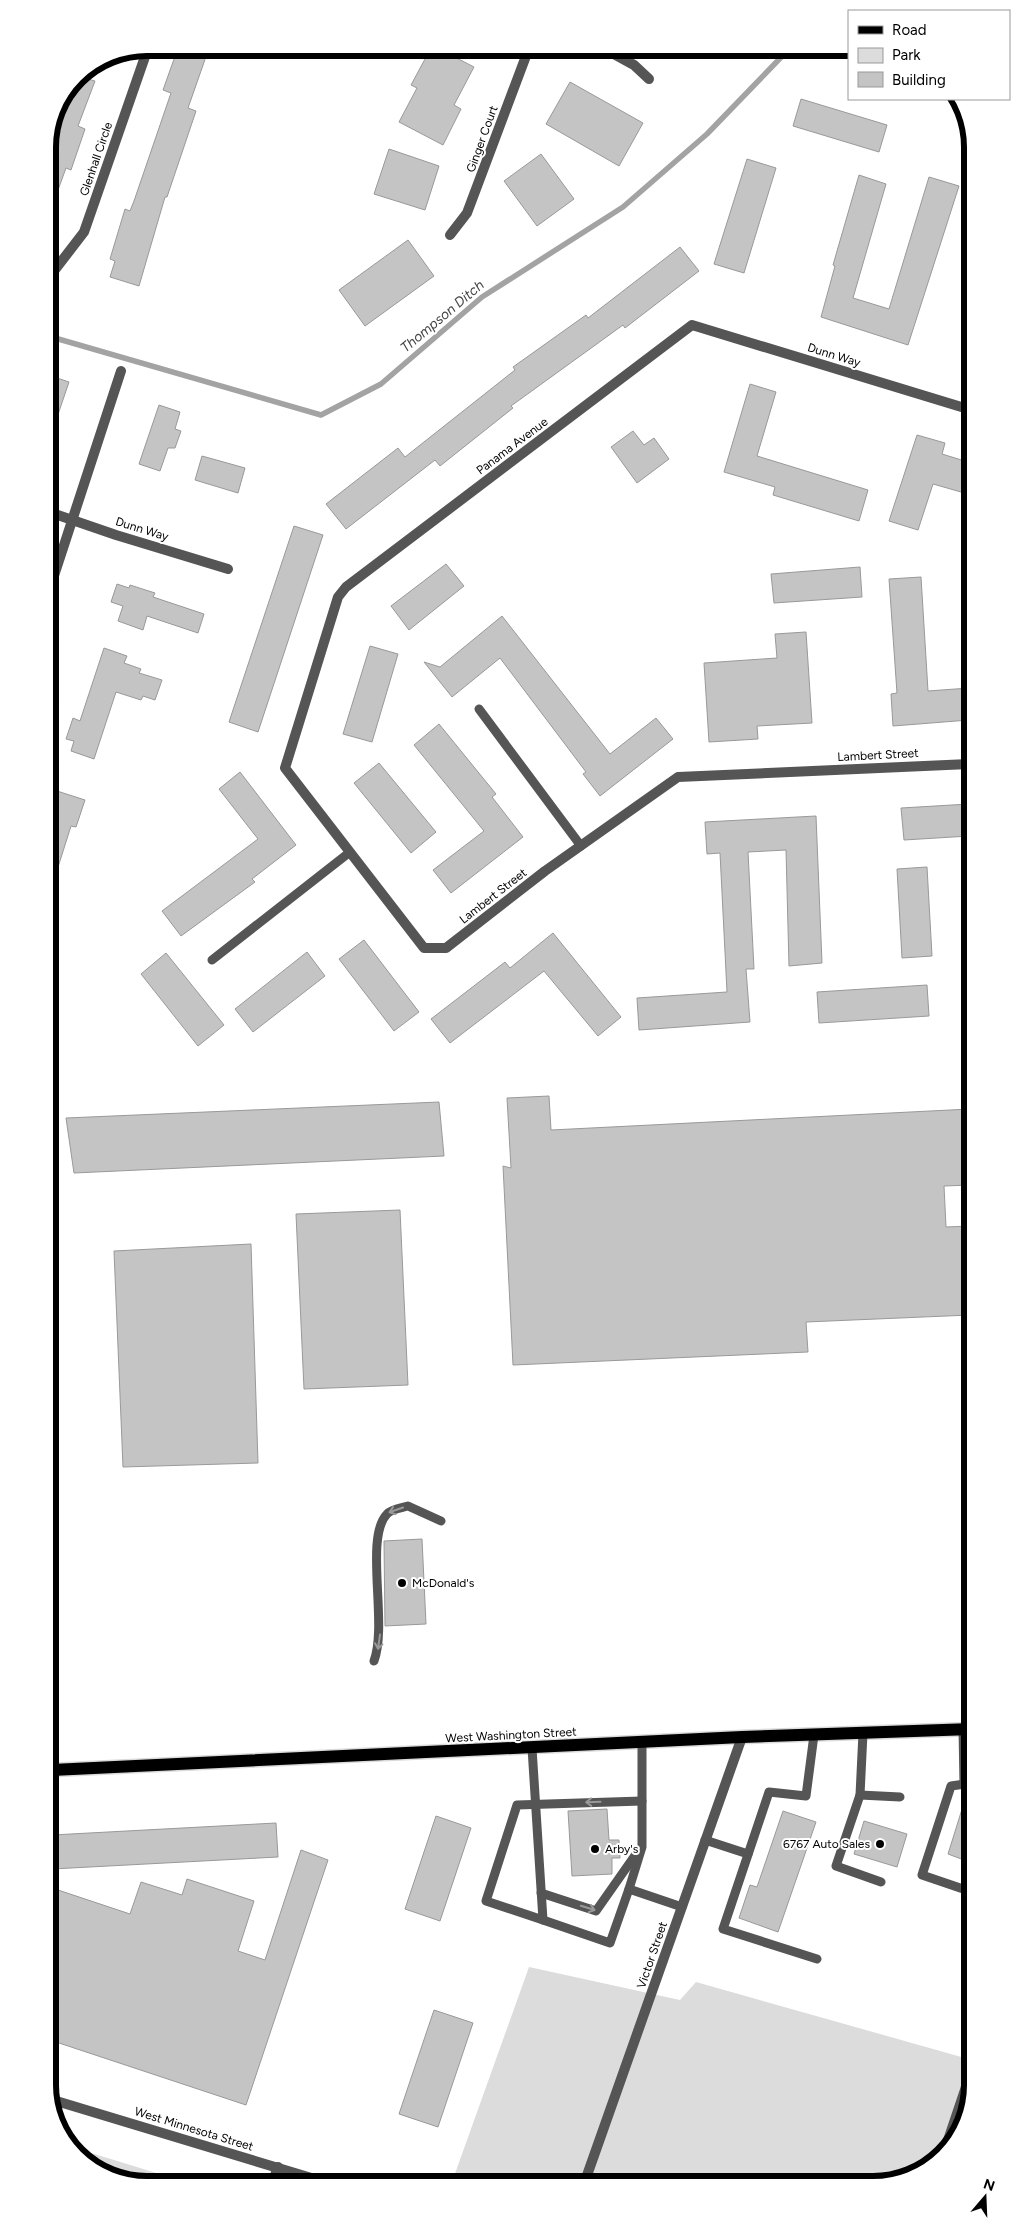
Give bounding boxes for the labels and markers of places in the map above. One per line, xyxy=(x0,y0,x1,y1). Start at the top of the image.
place label: McDonald's xyxy=(412,1576,475,1590)
marker: McDonald's xyxy=(396,1577,408,1589)
place label: 6767 Auto Sales xyxy=(783,1837,870,1851)
marker: 6767 Auto Sales xyxy=(874,1838,886,1850)
place label: Arby's xyxy=(605,1842,639,1856)
marker: Arby's xyxy=(589,1843,601,1855)

